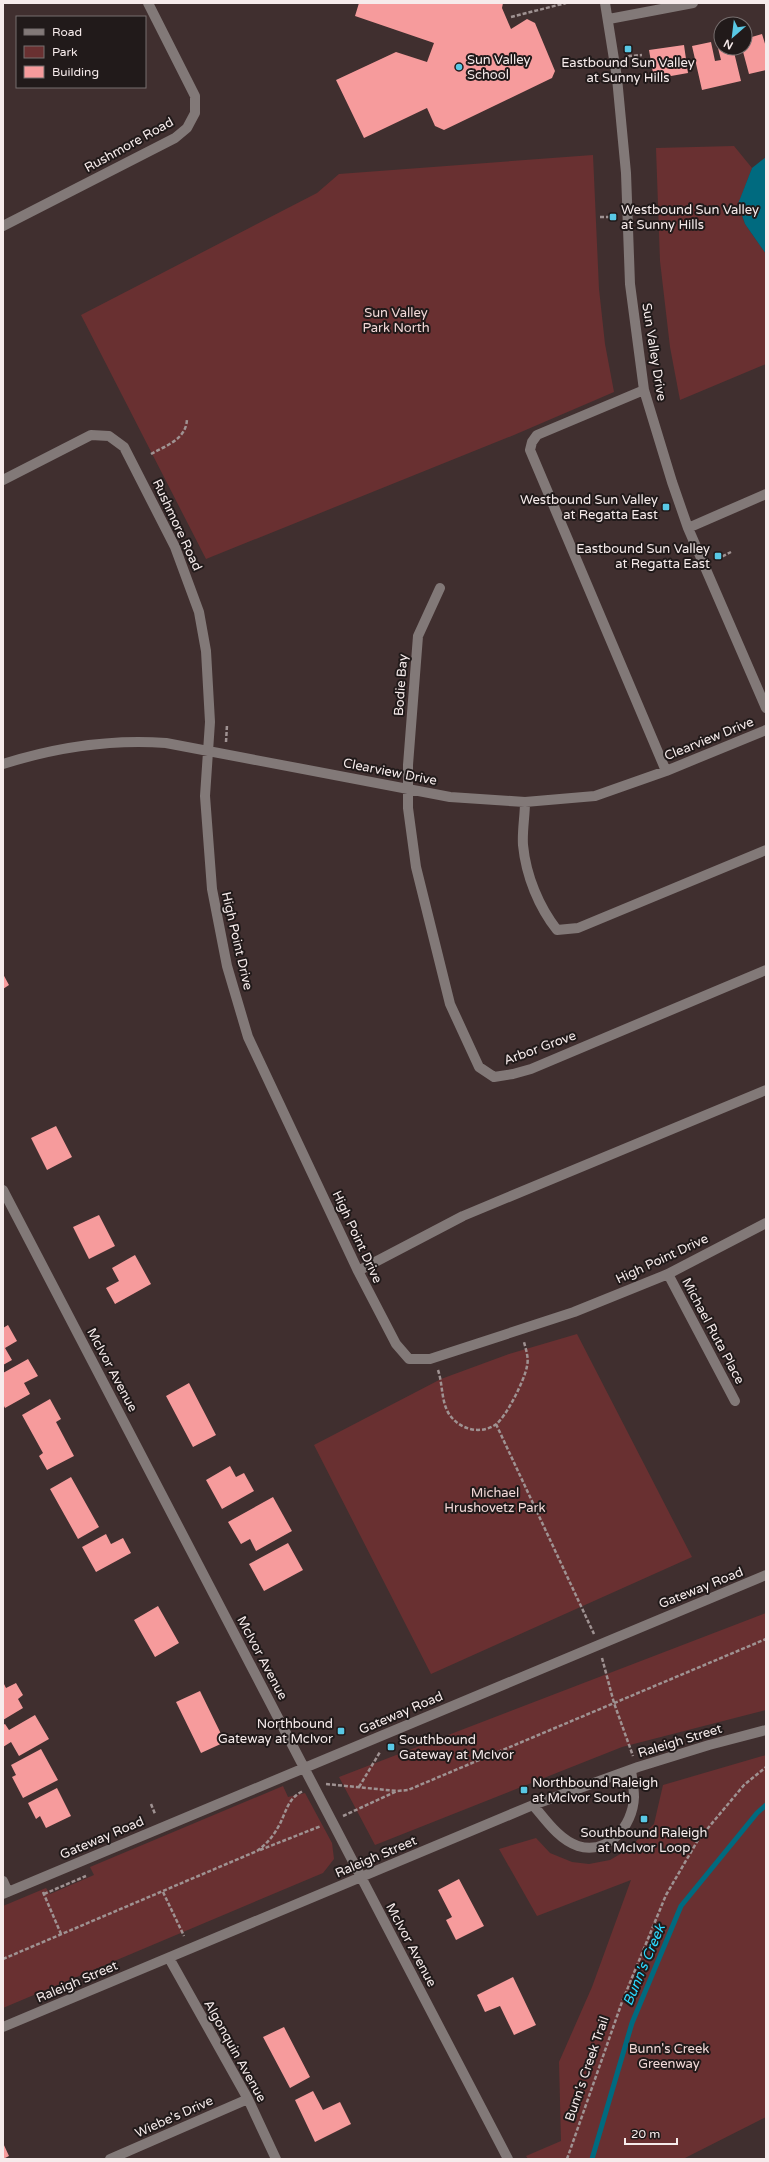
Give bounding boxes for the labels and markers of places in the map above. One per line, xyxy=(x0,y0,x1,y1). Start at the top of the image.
marker: Eastbound Sun Valley at Sunny Hills xyxy=(623,44,633,54)
place label: Sun Valley School xyxy=(467,52,530,83)
place label: Eastbound Sun Valley at Sunny Hills xyxy=(561,55,695,86)
marker: Sun Valley School xyxy=(454,62,464,72)
place label: Westbound Sun Valley at Sunny Hills xyxy=(621,202,759,233)
marker: Westbound Sun Valley at Sunny Hills xyxy=(608,212,618,222)
place label: Westbound Sun Valley at Regatta East xyxy=(520,492,658,523)
marker: Westbound Sun Valley at Regatta East xyxy=(661,502,671,512)
place label: Eastbound Sun Valley at Regatta East xyxy=(576,541,710,572)
marker: Eastbound Sun Valley at Regatta East xyxy=(713,551,723,561)
place label: Northbound Gateway at McIvor xyxy=(218,1716,333,1747)
marker: Northbound Gateway at McIvor xyxy=(336,1726,346,1736)
place label: Southbound Gateway at McIvor xyxy=(399,1732,514,1763)
marker: Southbound Gateway at McIvor xyxy=(386,1742,396,1752)
place label: Northbound Raleigh at McIvor South xyxy=(532,1775,658,1806)
marker: Northbound Raleigh at McIvor South xyxy=(519,1785,529,1795)
marker: Southbound Raleigh at McIvor Loop xyxy=(639,1814,649,1824)
place label: Southbound Raleigh at McIvor Loop xyxy=(581,1825,707,1856)

